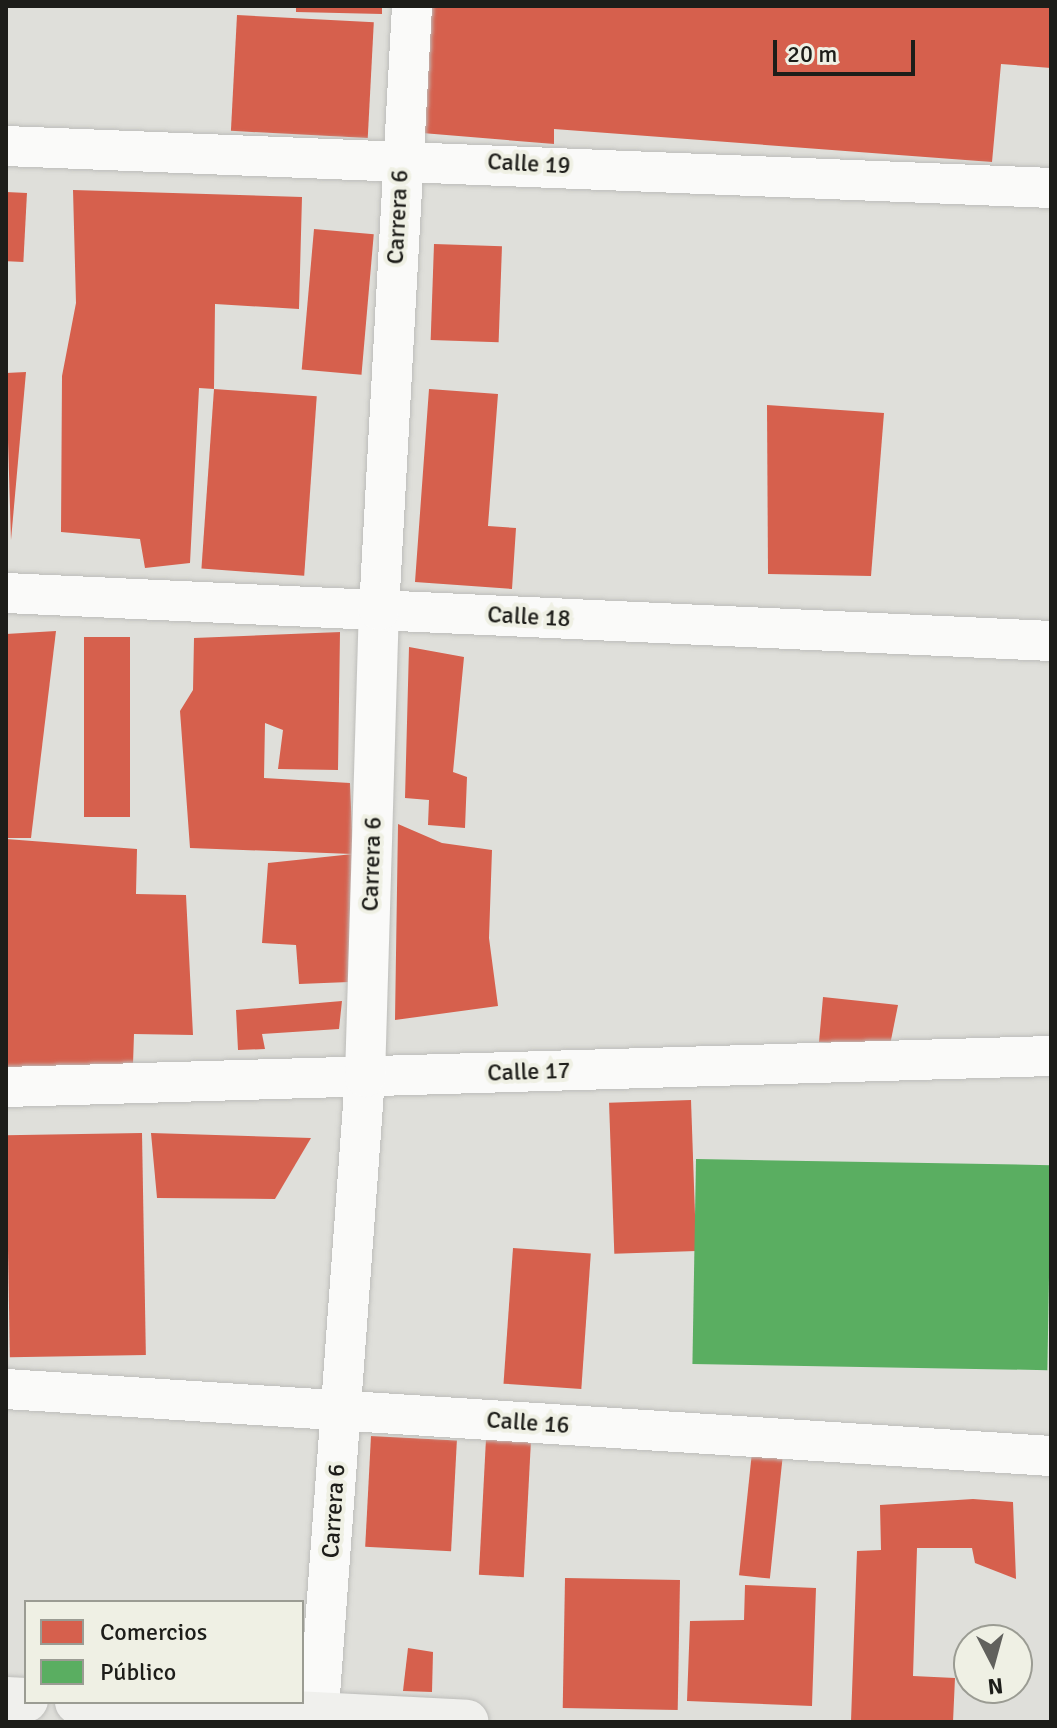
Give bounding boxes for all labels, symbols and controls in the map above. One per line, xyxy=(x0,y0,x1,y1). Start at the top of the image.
scale bar xyxy=(777,24,919,74)
text: 20 m xyxy=(787,39,837,69)
street label: Calle 19 xyxy=(487,147,571,181)
street label: Carrera 6 xyxy=(381,169,415,265)
street label: Calle 18 xyxy=(487,600,571,634)
street label: Carrera 6 xyxy=(356,816,388,912)
street label: Calle 17 xyxy=(487,1056,571,1088)
street label: Calle 16 xyxy=(485,1406,571,1440)
street label: Carrera 6 xyxy=(316,1463,352,1559)
legend xyxy=(24,1600,304,1704)
text: Comercios xyxy=(100,1617,207,1647)
north arrow xyxy=(953,1624,1033,1704)
text: Público xyxy=(100,1657,176,1687)
text: N xyxy=(986,1672,1004,1701)

